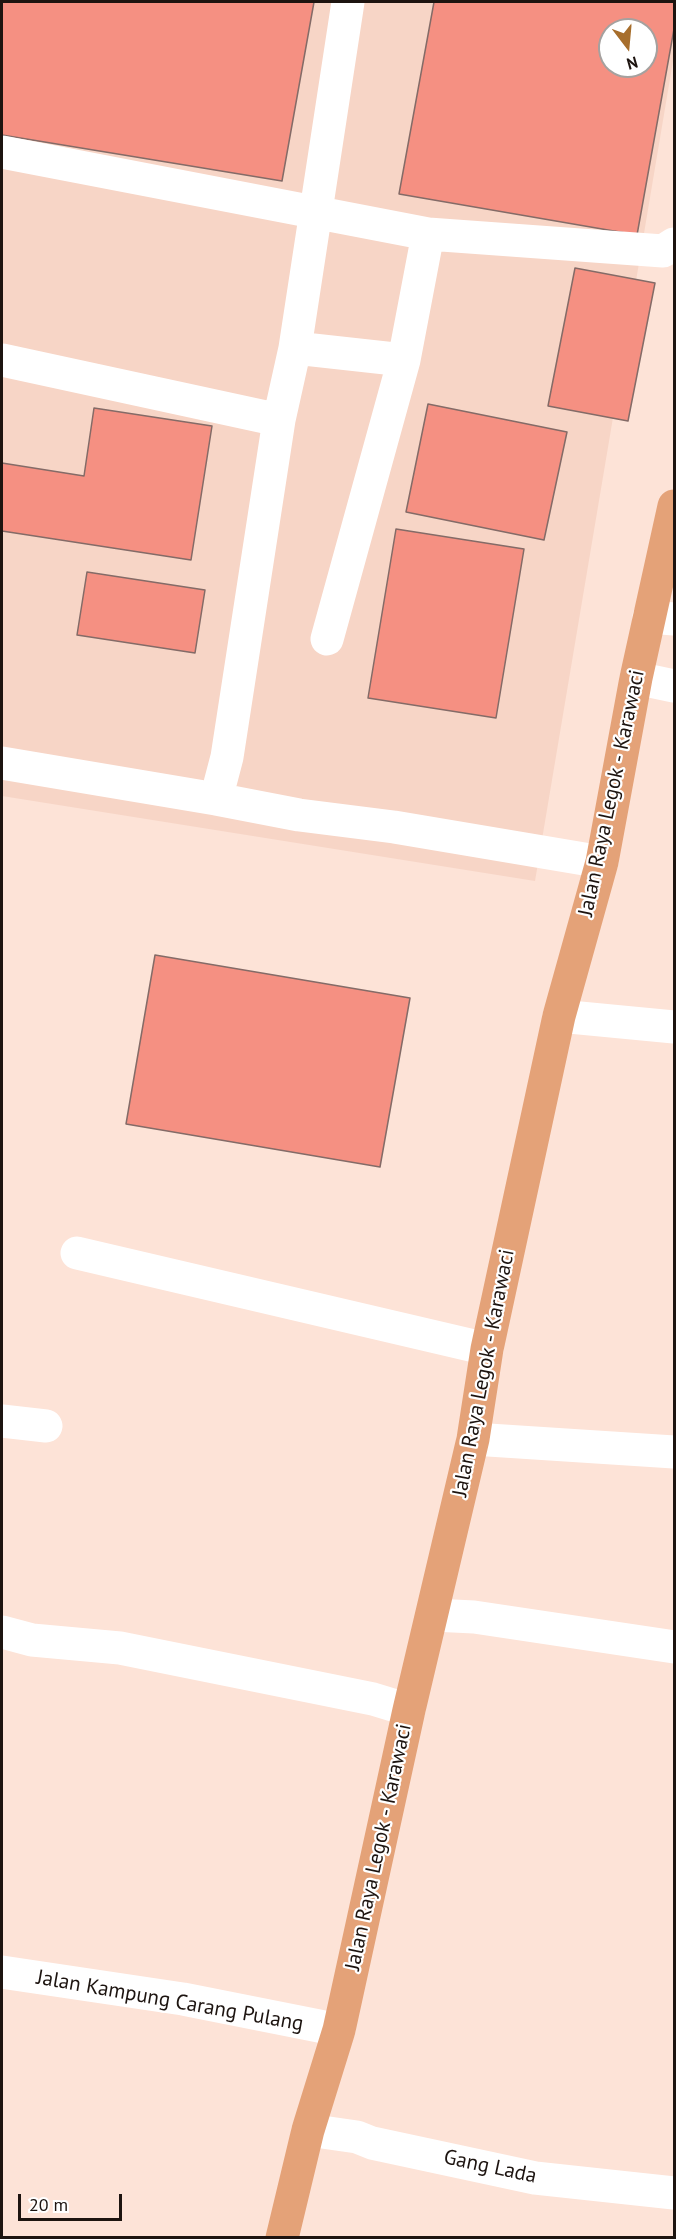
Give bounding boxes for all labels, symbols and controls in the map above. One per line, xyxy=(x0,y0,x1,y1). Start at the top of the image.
north arrow xyxy=(598,18,658,78)
text: N xyxy=(625,52,640,74)
street label: Jalan Raya Legok - Karawaci xyxy=(574,668,650,918)
street label: Jalan Raya Legok - Karawaci xyxy=(448,1247,520,1499)
street label: Jalan Raya Legok - Karawaci xyxy=(341,1722,417,1972)
street label: Jalan Kampung Carang Pulang xyxy=(35,1965,305,2037)
street label: Gang Lada xyxy=(441,2145,539,2189)
scale bar xyxy=(21,2182,124,2220)
text: 20 m xyxy=(29,2193,68,2216)

